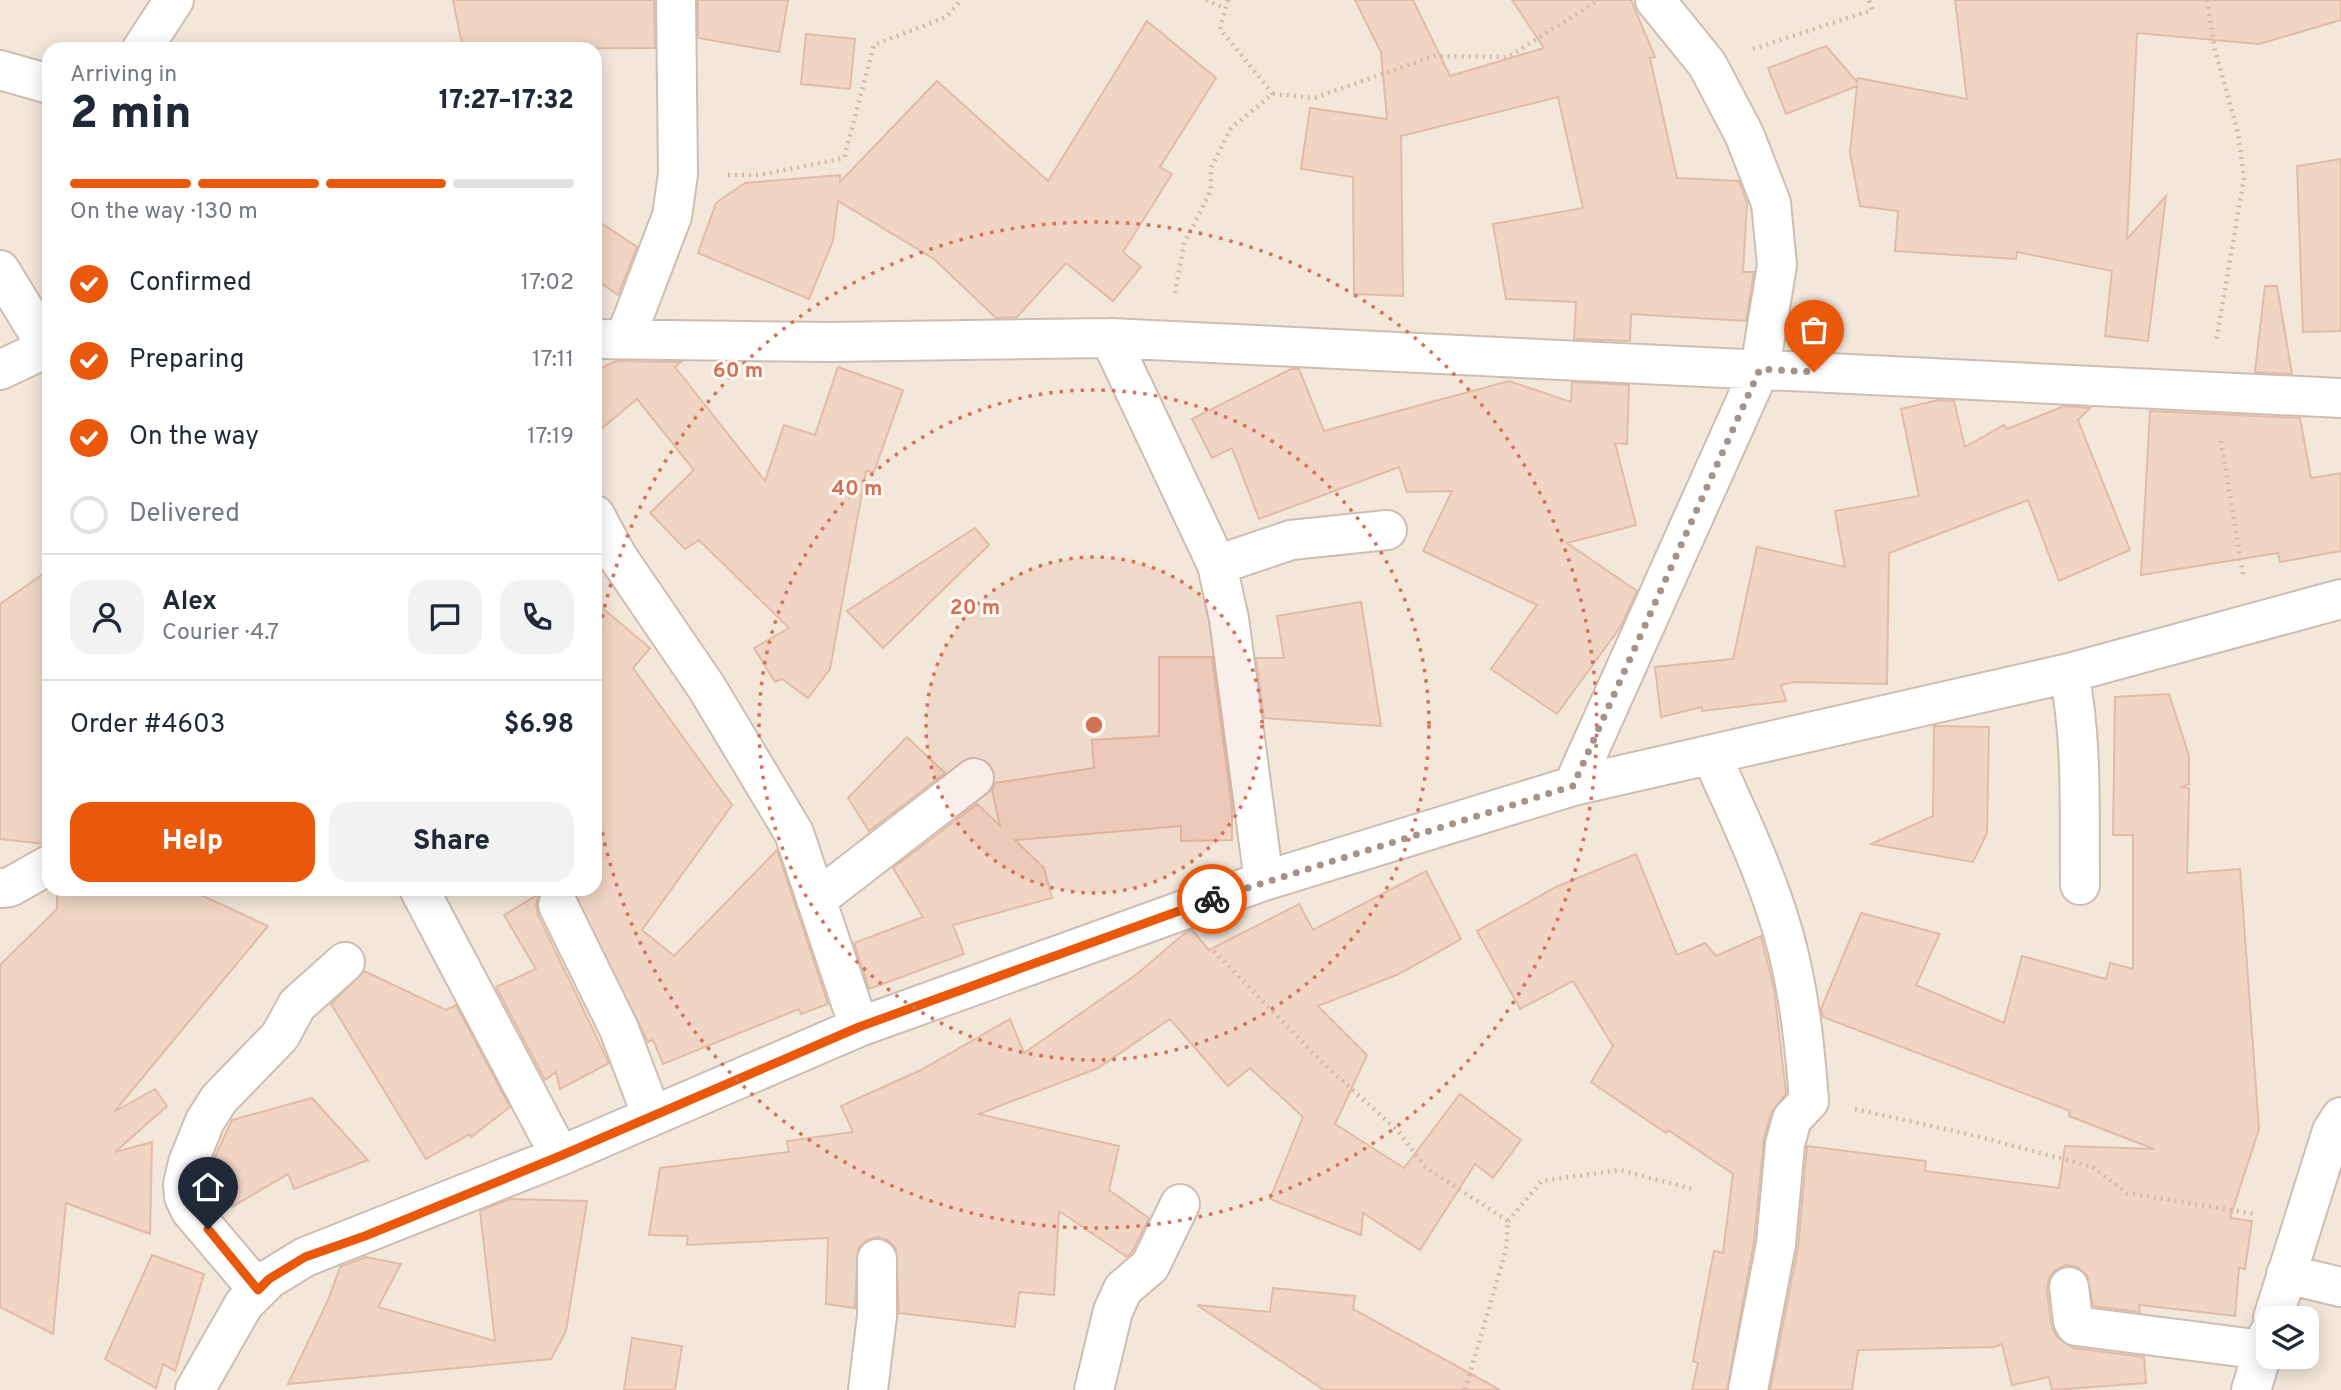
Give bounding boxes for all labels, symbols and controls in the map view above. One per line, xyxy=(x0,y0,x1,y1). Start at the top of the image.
text: Arriving in xyxy=(70,61,177,90)
text: 17:27–17:32 xyxy=(439,85,574,118)
text: 2 min xyxy=(70,86,192,145)
text: On the way · 130 m xyxy=(70,198,258,227)
icon: check xyxy=(70,265,108,303)
text: Confirmed xyxy=(129,267,252,300)
text: 17:02 xyxy=(520,269,574,298)
pin xyxy=(1784,300,1844,372)
icon: bag xyxy=(1795,311,1833,349)
icon: check xyxy=(70,342,108,380)
text: Preparing xyxy=(129,344,244,377)
text: 17:11 xyxy=(532,346,574,375)
text: 60 m xyxy=(713,358,763,385)
icon: check xyxy=(70,419,108,457)
text: On the way xyxy=(129,421,259,454)
text: 17:19 xyxy=(527,423,574,452)
text: 40 m xyxy=(832,476,882,503)
text: Delivered xyxy=(129,498,240,531)
button: person xyxy=(70,580,144,654)
button: chat xyxy=(408,580,482,654)
button: phone xyxy=(500,580,574,654)
text: Alex xyxy=(162,586,217,619)
text: 20 m xyxy=(950,595,1000,622)
text: Courier · 4.7 xyxy=(162,619,279,648)
text: Order #4603 xyxy=(70,709,225,742)
text: $6.98 xyxy=(504,709,574,742)
centre of rings xyxy=(1082,713,1106,737)
button: Help xyxy=(70,802,315,882)
button: Share xyxy=(329,802,574,882)
courier xyxy=(1177,864,1247,934)
icon: bike xyxy=(1193,880,1231,918)
pin xyxy=(178,1157,238,1229)
icon: home xyxy=(189,1168,227,1206)
map controls xyxy=(2256,1306,2319,1369)
button: layers xyxy=(2256,1306,2319,1369)

